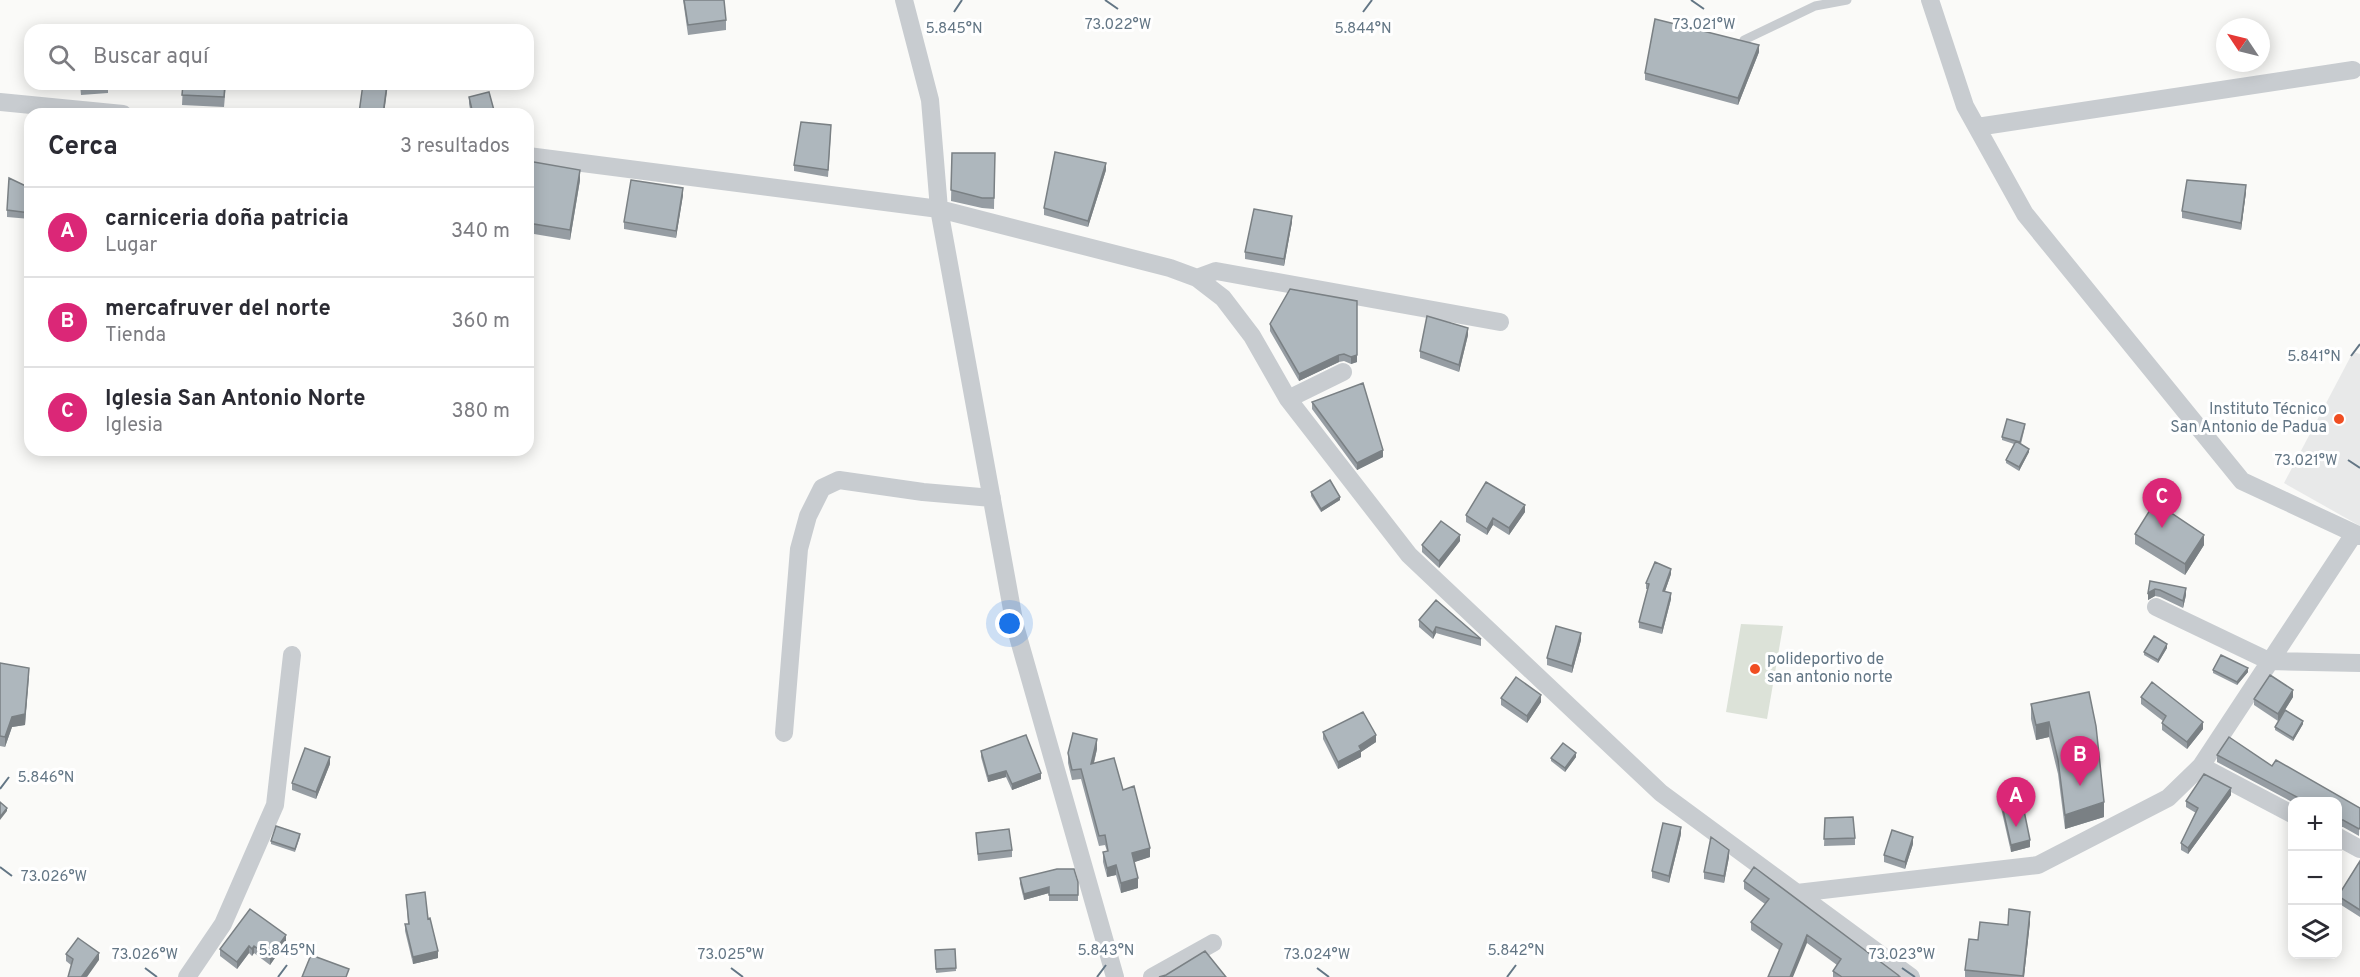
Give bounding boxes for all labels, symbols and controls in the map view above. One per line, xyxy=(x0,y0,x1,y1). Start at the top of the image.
text: 73.022°W xyxy=(1085,16,1151,35)
text: 73.021°W xyxy=(1672,16,1736,35)
north arrow xyxy=(2216,18,2270,72)
text: 5.845°N xyxy=(925,20,983,39)
text: 5.844°N xyxy=(1334,20,1392,39)
search box xyxy=(24,24,534,90)
icon: search xyxy=(45,41,78,74)
text: Buscar aquí xyxy=(93,44,209,71)
text: Cerca xyxy=(48,131,118,164)
text: 3 resultados xyxy=(400,134,510,160)
text: carniceria doña patricia xyxy=(105,206,349,233)
text: A xyxy=(60,219,75,245)
text: 340 m xyxy=(451,219,510,245)
text: Lugar xyxy=(105,233,157,259)
text: mercafruver del norte xyxy=(105,296,331,323)
text: B xyxy=(61,309,74,335)
text: 360 m xyxy=(452,309,510,335)
text: Tienda xyxy=(105,323,166,349)
text: 5.841°N xyxy=(2287,348,2341,367)
text: Iglesia San Antonio Norte xyxy=(105,386,366,413)
text: C xyxy=(61,399,74,425)
text: 380 m xyxy=(451,399,510,425)
place label: Instituto Técnico San Antonio de Padua xyxy=(2170,400,2327,438)
marker: Instituto Técnico San Antonio de Padua xyxy=(2332,412,2346,426)
text: Iglesia xyxy=(105,413,163,439)
text: 73.021°W xyxy=(2274,452,2338,471)
pin: C xyxy=(2142,478,2182,528)
your location xyxy=(995,609,1024,638)
place label: polideportivo de san antonio norte xyxy=(1767,650,1893,688)
marker: polideportivo de san antonio norte xyxy=(1748,662,1762,676)
pin: B xyxy=(2060,736,2100,786)
text: 5.846°N xyxy=(18,769,74,788)
pin: A xyxy=(1996,778,2036,827)
map controls xyxy=(2288,797,2342,959)
button: + xyxy=(2288,797,2342,851)
button: − xyxy=(2288,851,2342,905)
text: 73.026°W xyxy=(21,868,87,887)
button: layers xyxy=(2288,905,2342,959)
text: 5.845°N xyxy=(258,942,316,961)
text: 5.843°N xyxy=(1078,942,1134,961)
text: 5.842°N xyxy=(1487,942,1545,961)
text: 73.026°W xyxy=(112,946,178,965)
text: 73.025°W xyxy=(698,946,764,965)
text: 73.024°W xyxy=(1284,946,1350,965)
text: 73.023°W xyxy=(1869,946,1935,965)

